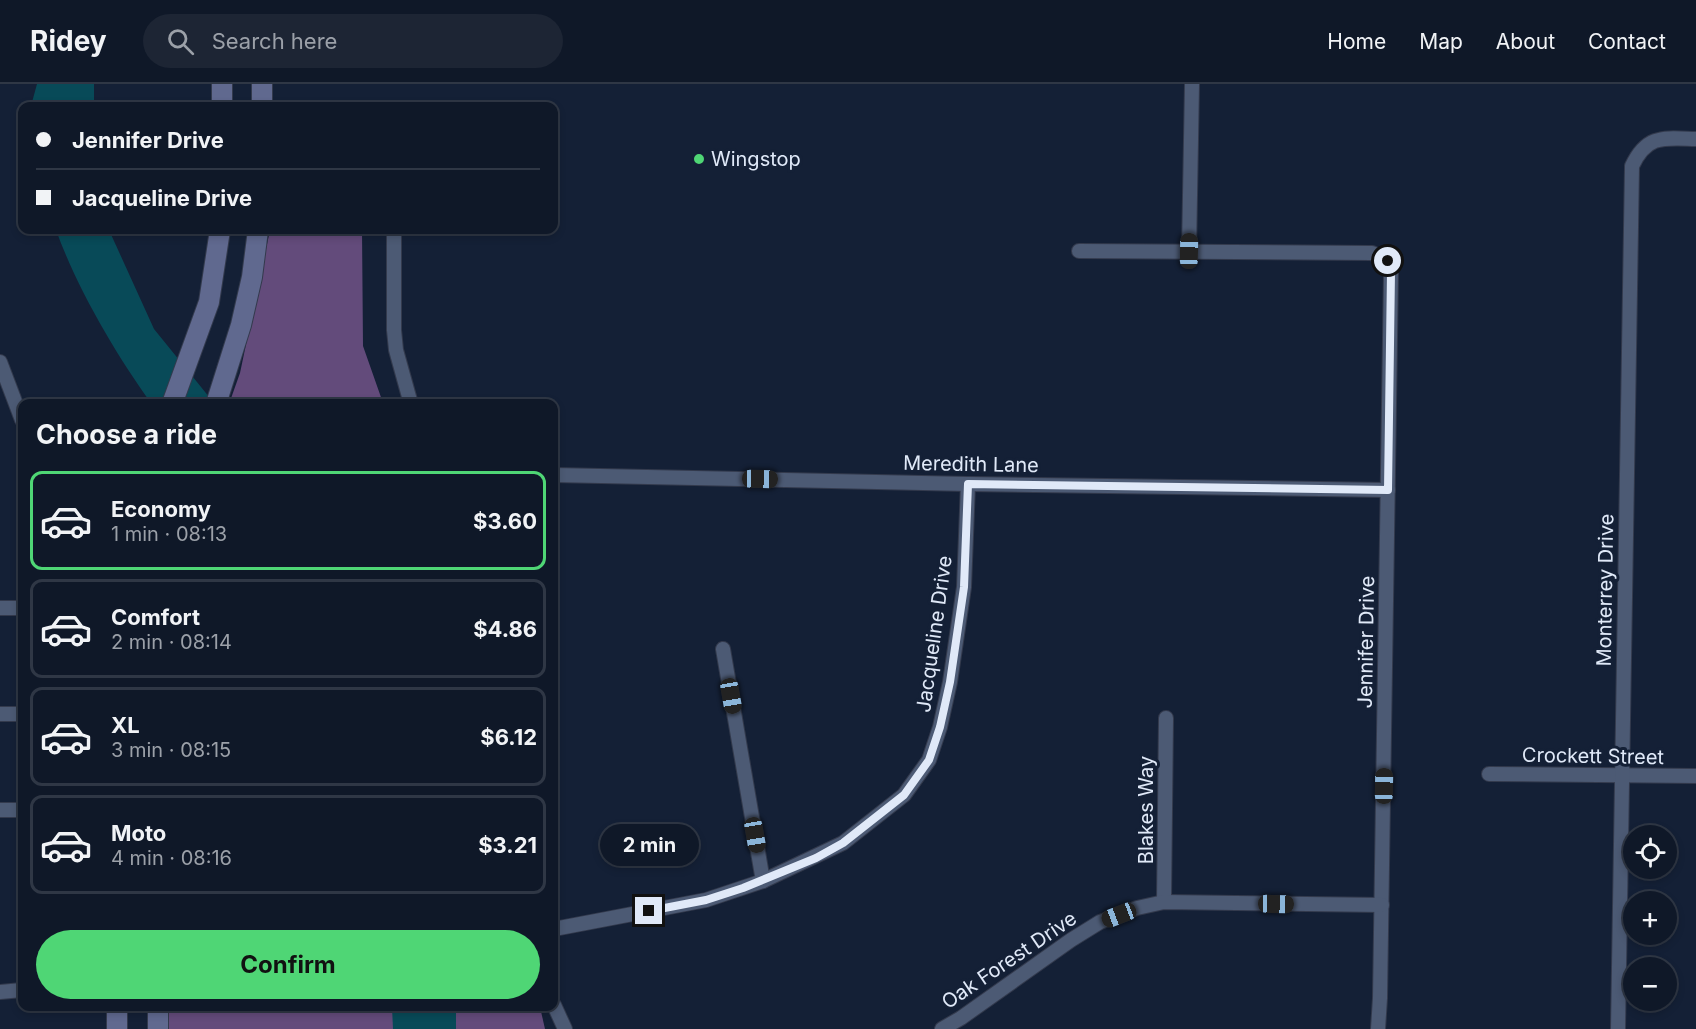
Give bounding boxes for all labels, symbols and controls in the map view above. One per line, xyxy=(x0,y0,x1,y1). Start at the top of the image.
search box xyxy=(143,14,563,68)
text: Ridey xyxy=(30,24,107,58)
icon: search xyxy=(164,25,197,58)
text: Search here xyxy=(212,28,337,54)
text: Home xyxy=(1327,29,1386,54)
text: Map xyxy=(1419,29,1463,54)
text: About xyxy=(1496,29,1555,54)
text: Contact xyxy=(1588,29,1666,54)
text: Jennifer Drive xyxy=(72,127,224,153)
place label: Wingstop xyxy=(711,147,801,171)
marker: Wingstop xyxy=(692,152,706,166)
text: Jacqueline Drive xyxy=(72,185,252,211)
car xyxy=(1180,233,1198,269)
route start xyxy=(1374,247,1401,274)
text: Choose a ride xyxy=(36,418,217,451)
street label: Meredith Lane xyxy=(903,451,1039,477)
car xyxy=(742,470,778,488)
icon: car xyxy=(39,494,93,548)
text: Economy xyxy=(111,496,211,522)
text: $3.60 xyxy=(473,508,537,534)
street label: Monterrey Drive xyxy=(1592,513,1618,667)
text: 1 min · 08:13 xyxy=(111,522,227,546)
street label: Jacqueline Drive xyxy=(911,554,957,714)
street label: Jennifer Drive xyxy=(1353,575,1379,709)
icon: car xyxy=(39,602,93,656)
text: Comfort xyxy=(111,604,200,630)
text: $4.86 xyxy=(473,616,537,642)
text: 2 min · 08:14 xyxy=(111,630,232,654)
car xyxy=(719,677,743,715)
icon: car xyxy=(39,710,93,764)
text: XL xyxy=(111,712,140,738)
text: $6.12 xyxy=(480,724,537,750)
text: 3 min · 08:15 xyxy=(111,738,231,762)
street label: Crockett Street xyxy=(1522,743,1665,769)
street label: Blakes Way xyxy=(1134,756,1158,864)
car xyxy=(1375,768,1393,804)
car xyxy=(743,816,767,854)
icon: car xyxy=(39,818,93,872)
text: Moto xyxy=(111,820,166,846)
callout: 2 min xyxy=(600,824,698,866)
map controls xyxy=(1623,825,1677,1011)
button: locate xyxy=(1623,825,1677,879)
text: $3.21 xyxy=(478,832,537,858)
text: 2 min xyxy=(623,833,676,857)
text: 4 min · 08:16 xyxy=(111,846,232,870)
button: + xyxy=(1623,891,1677,945)
car xyxy=(1258,895,1294,913)
route end xyxy=(635,897,662,924)
car xyxy=(1099,900,1139,930)
street label: Oak Forest Drive xyxy=(937,906,1081,1014)
button: Confirm xyxy=(36,930,540,999)
button: − xyxy=(1623,957,1677,1011)

